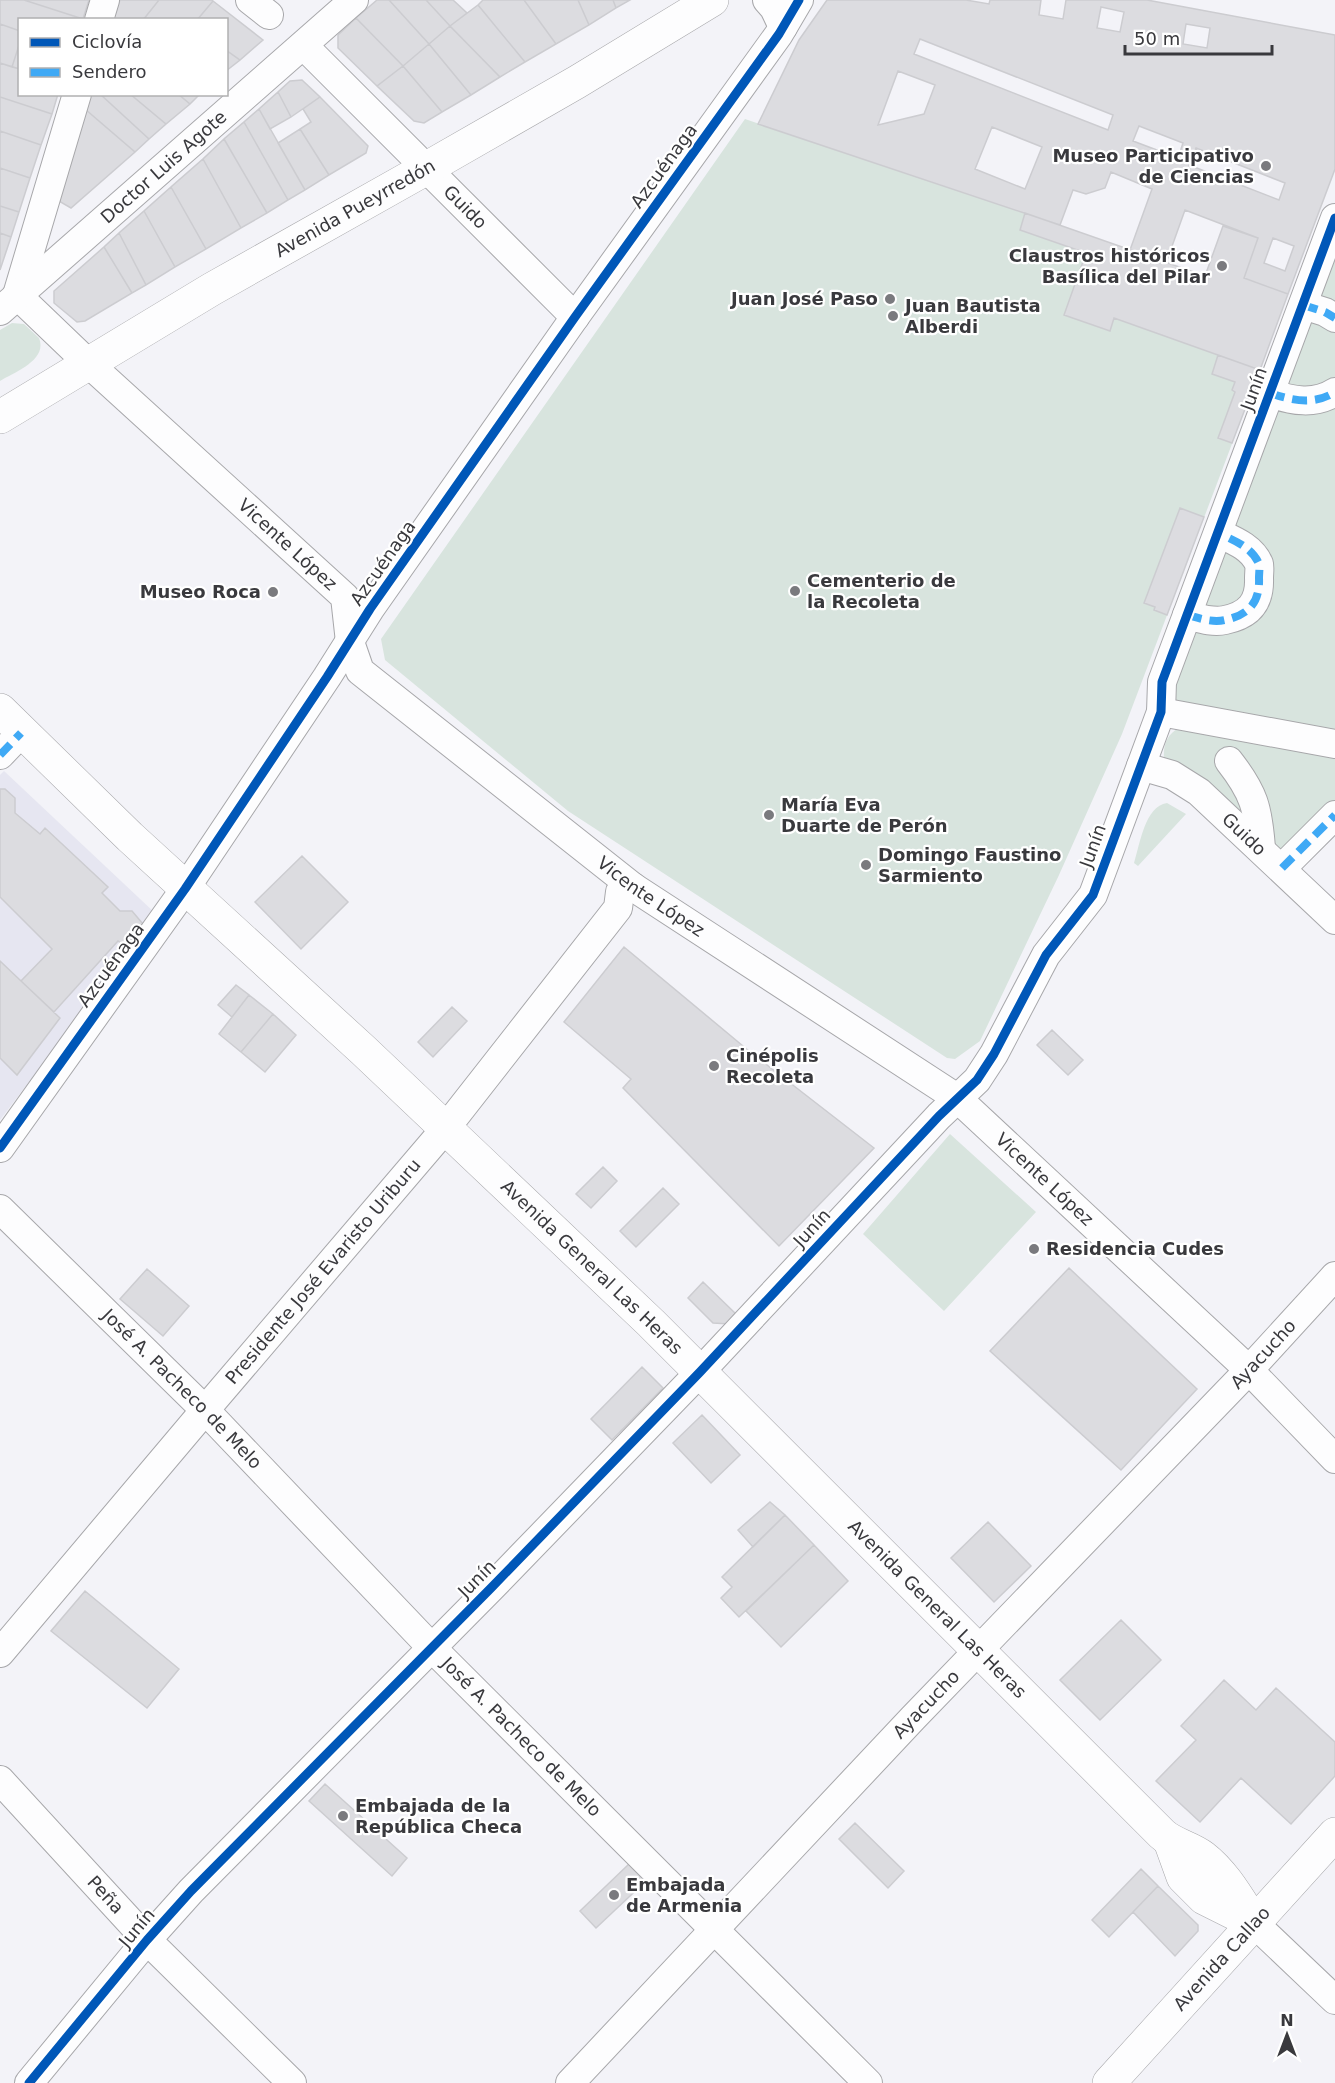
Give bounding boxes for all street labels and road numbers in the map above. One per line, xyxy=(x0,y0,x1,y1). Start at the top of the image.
street label: Doctor Luis Agote xyxy=(96,106,231,228)
street label: Azcuénaga xyxy=(626,119,701,212)
street label: Avenida Pueyrredón xyxy=(271,155,439,261)
street label: Guido xyxy=(439,181,492,233)
street label: Junín xyxy=(1236,364,1271,414)
street label: Vicente López xyxy=(234,494,341,594)
street label: Azcuénaga xyxy=(346,516,420,609)
street label: Guido xyxy=(1218,808,1271,860)
street label: Junín xyxy=(1075,821,1110,871)
street label: Vicente López xyxy=(593,852,709,941)
street label: Azcuénaga xyxy=(73,918,148,1011)
street label: Vicente López xyxy=(991,1128,1098,1230)
street label: Presidente José Evaristo Uriburu xyxy=(221,1154,425,1388)
street label: Avenida General Las Heras xyxy=(497,1176,687,1359)
street label: Junín xyxy=(788,1204,835,1252)
street label: José A. Pacheco de Melo xyxy=(98,1304,266,1473)
street label: Ayacucho xyxy=(1226,1315,1300,1393)
street label: Avenida General Las Heras xyxy=(844,1516,1031,1702)
street label: Junín xyxy=(453,1555,500,1603)
street label: José A. Pacheco de Melo xyxy=(437,1652,606,1821)
street label: Ayacucho xyxy=(888,1666,964,1742)
street label: Peña xyxy=(83,1871,128,1918)
street label: Avenida Callao xyxy=(1169,1902,1274,2015)
street label: Junín xyxy=(114,1904,159,1952)

